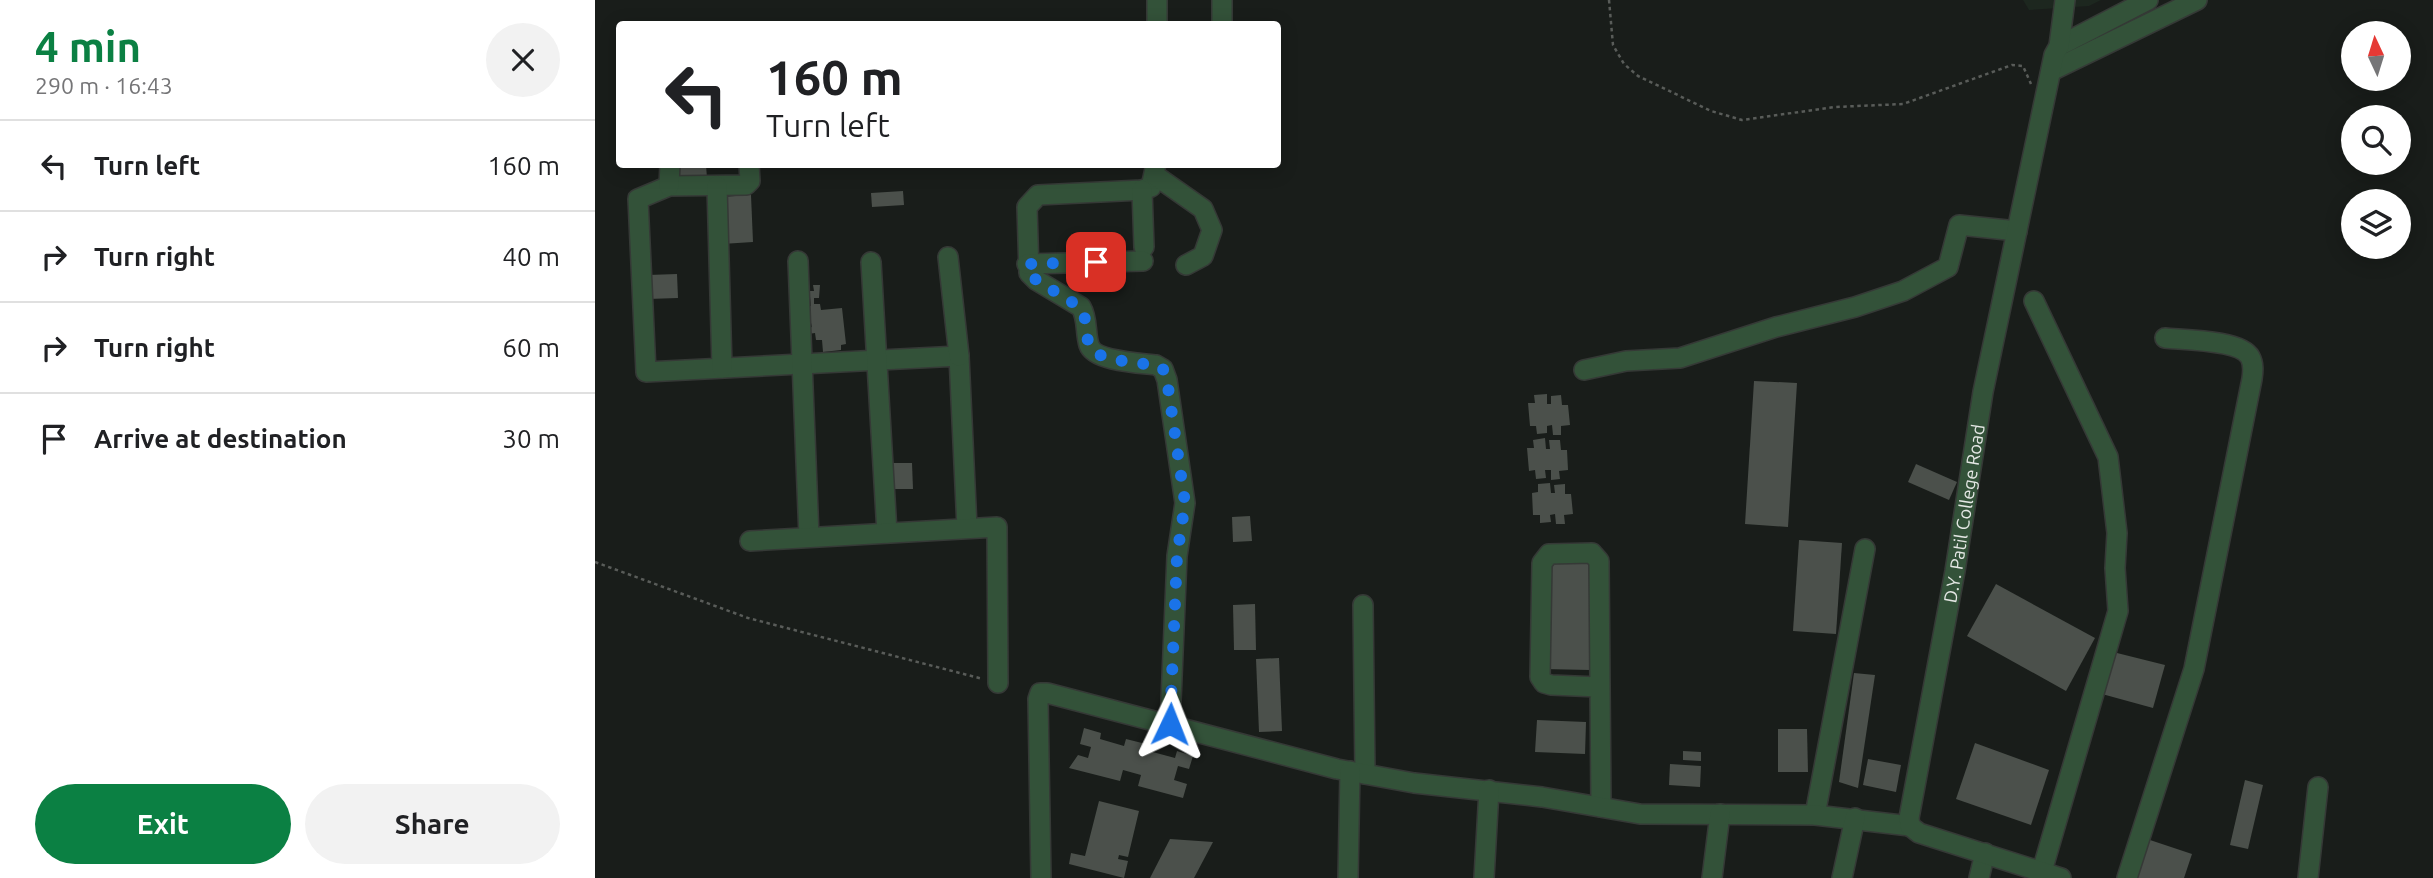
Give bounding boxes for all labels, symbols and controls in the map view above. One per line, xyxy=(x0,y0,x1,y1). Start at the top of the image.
north arrow xyxy=(2341,21,2411,91)
map controls xyxy=(2341,21,2411,259)
text: 4 min xyxy=(35,23,141,70)
button: close xyxy=(486,23,560,97)
icon: left xyxy=(651,49,742,140)
text: 160 m xyxy=(766,49,903,104)
text: 290 m · 16:43 xyxy=(35,73,173,98)
button: search xyxy=(2341,105,2411,175)
text: Turn left xyxy=(766,107,890,143)
icon: left xyxy=(35,147,73,185)
text: Turn left xyxy=(94,151,200,180)
text: 160 m xyxy=(488,151,560,180)
button: layers xyxy=(2341,189,2411,259)
pin xyxy=(1066,232,1126,292)
icon: right xyxy=(35,238,73,276)
text: Turn right xyxy=(94,242,215,271)
text: 40 m xyxy=(502,242,560,271)
icon: arrive xyxy=(1077,243,1115,281)
icon: right xyxy=(35,329,73,367)
text: Turn right xyxy=(94,333,215,362)
text: 60 m xyxy=(502,333,560,362)
icon: arrive xyxy=(35,420,73,458)
street label: D.Y. Patil College Road xyxy=(1939,423,1988,604)
text: Arrive at destination xyxy=(94,424,347,453)
text: 30 m xyxy=(502,424,560,453)
position arrow xyxy=(1133,687,1207,761)
button: Exit xyxy=(35,784,291,864)
button: Share xyxy=(305,784,560,864)

